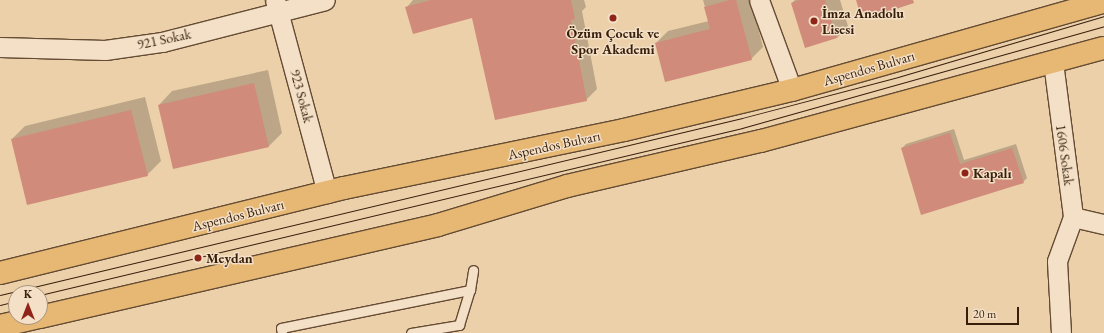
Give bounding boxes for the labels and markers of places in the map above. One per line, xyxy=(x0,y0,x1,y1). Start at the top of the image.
place label: İmza Anadolu Lisesi xyxy=(822,5,904,38)
marker: Özüm Çocuk ve Spor Akademi xyxy=(608,13,618,23)
marker: İmza Anadolu Lisesi xyxy=(809,16,819,26)
place label: Özüm Çocuk ve Spor Akademi xyxy=(567,25,659,58)
place label: Kapalı xyxy=(973,165,1012,181)
marker: Kapalı xyxy=(960,168,970,178)
place label: Meydan xyxy=(206,250,253,266)
marker: Meydan xyxy=(193,253,203,263)

